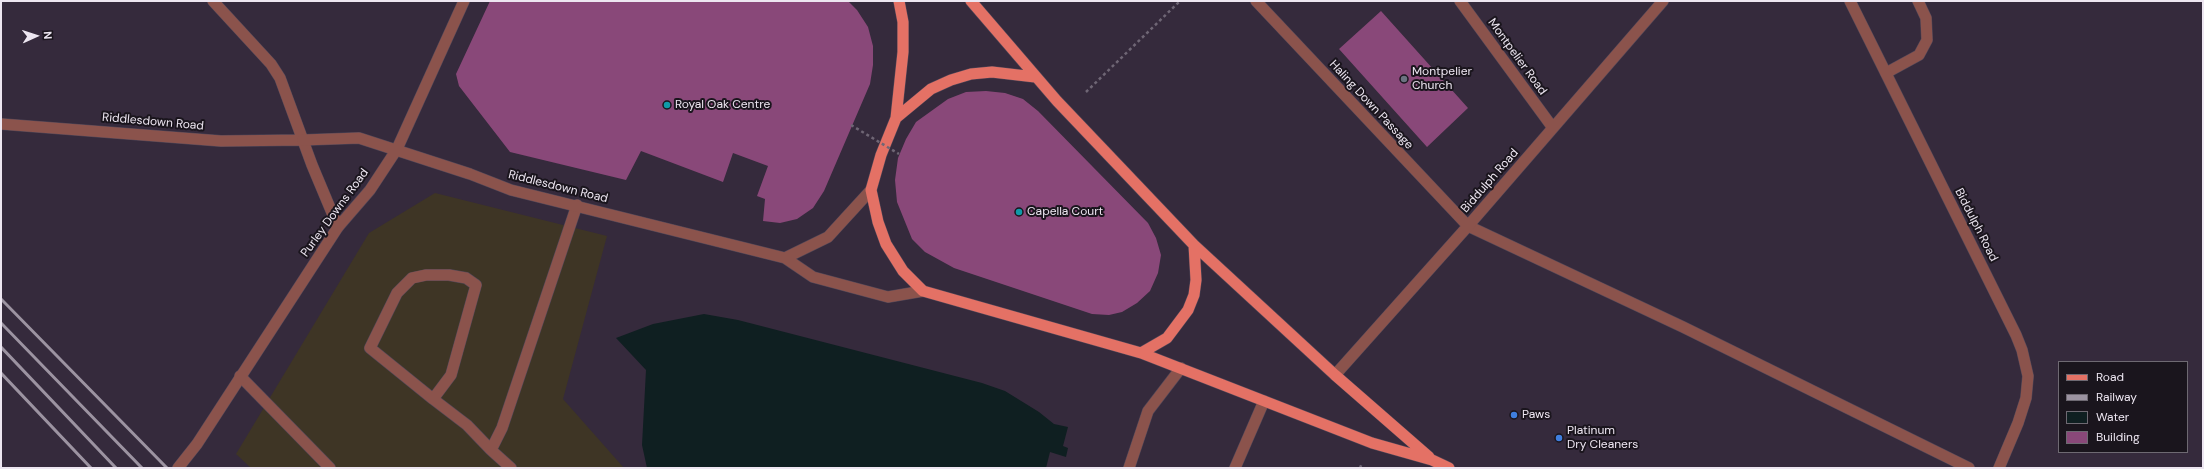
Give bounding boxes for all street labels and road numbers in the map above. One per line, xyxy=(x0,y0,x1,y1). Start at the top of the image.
street label: Montpelier Road xyxy=(1484,16,1550,98)
street label: Haling Down Passage xyxy=(1326,57,1416,153)
street label: Riddlesdown Road xyxy=(101,110,205,134)
street label: Biddulph Road xyxy=(1458,146,1522,216)
street label: Purley Downs Road xyxy=(298,166,372,260)
street label: Riddlesdown Road xyxy=(507,168,609,206)
street label: Biddulph Road xyxy=(1951,186,2001,264)

